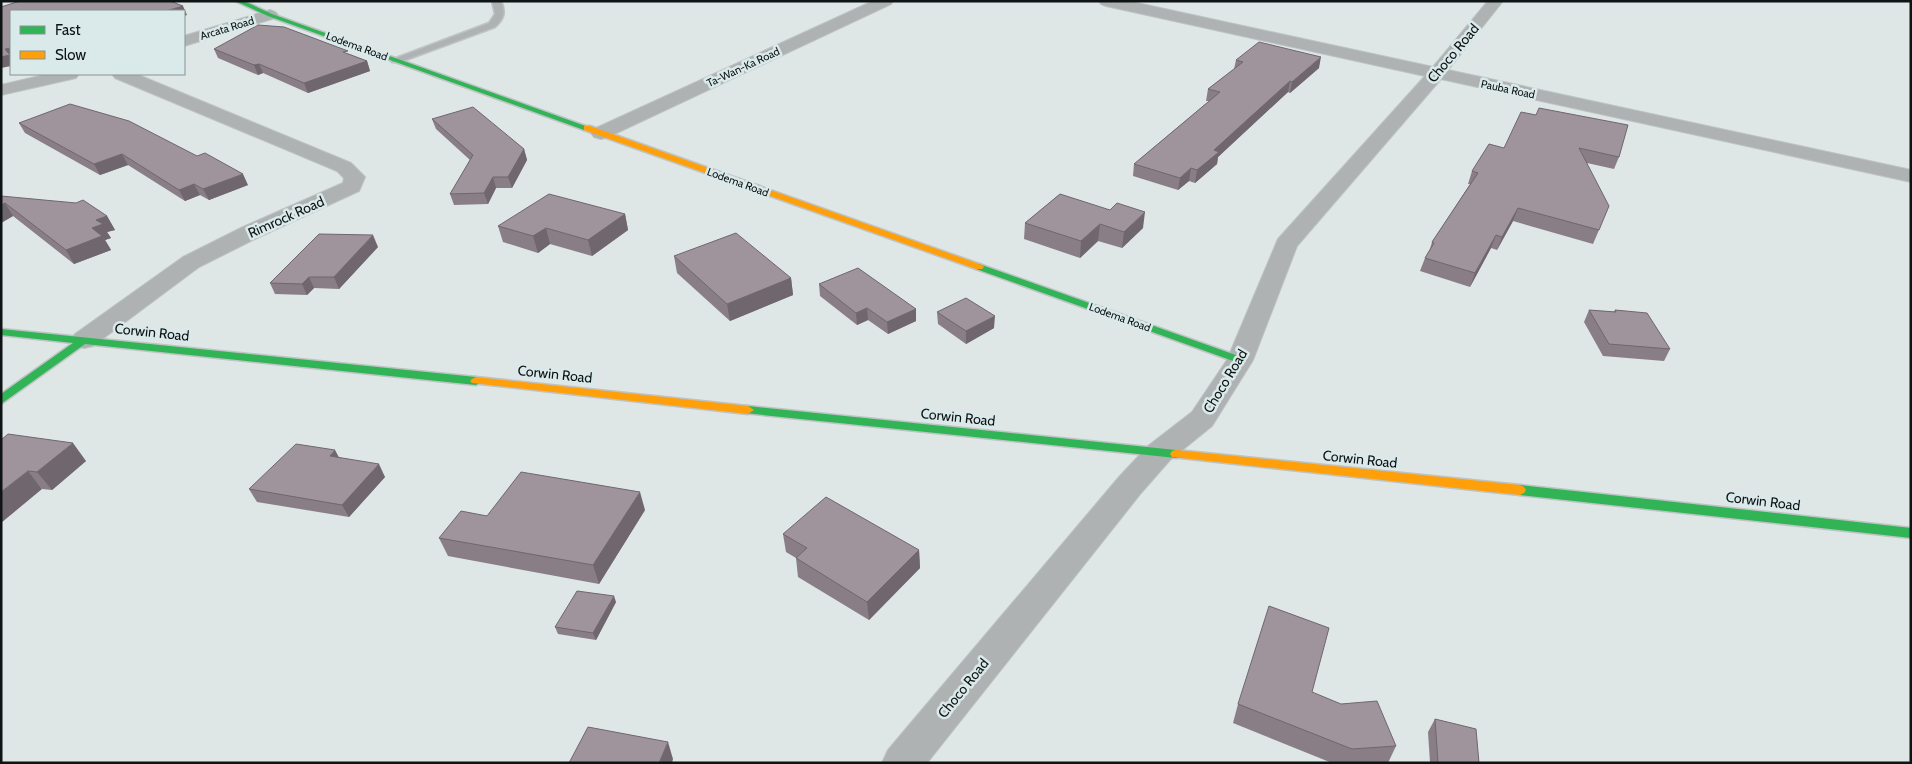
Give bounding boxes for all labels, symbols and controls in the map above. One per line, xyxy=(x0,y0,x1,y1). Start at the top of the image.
legend xyxy=(10,10,185,75)
street label: Arcata Road xyxy=(198,13,256,43)
street label: Choco Road xyxy=(1423,20,1483,86)
text: Fast xyxy=(55,21,80,39)
street label: Lodema Road xyxy=(324,28,390,64)
street label: Ta-Wan-Ka Road xyxy=(704,44,782,90)
text: Slow xyxy=(55,46,86,64)
street label: Pauba Road xyxy=(1480,76,1536,102)
street label: Lodema Road xyxy=(705,164,771,200)
street label: Rimrock Road xyxy=(245,192,327,242)
street label: Lodema Road xyxy=(1087,299,1153,335)
street label: Corwin Road xyxy=(114,319,190,345)
street label: Choco Road xyxy=(1199,346,1251,416)
street label: Corwin Road xyxy=(517,361,593,387)
street label: Corwin Road xyxy=(920,404,996,430)
street label: Corwin Road xyxy=(1322,446,1398,472)
street label: Corwin Road xyxy=(1725,487,1801,515)
street label: Choco Road xyxy=(934,655,992,721)

